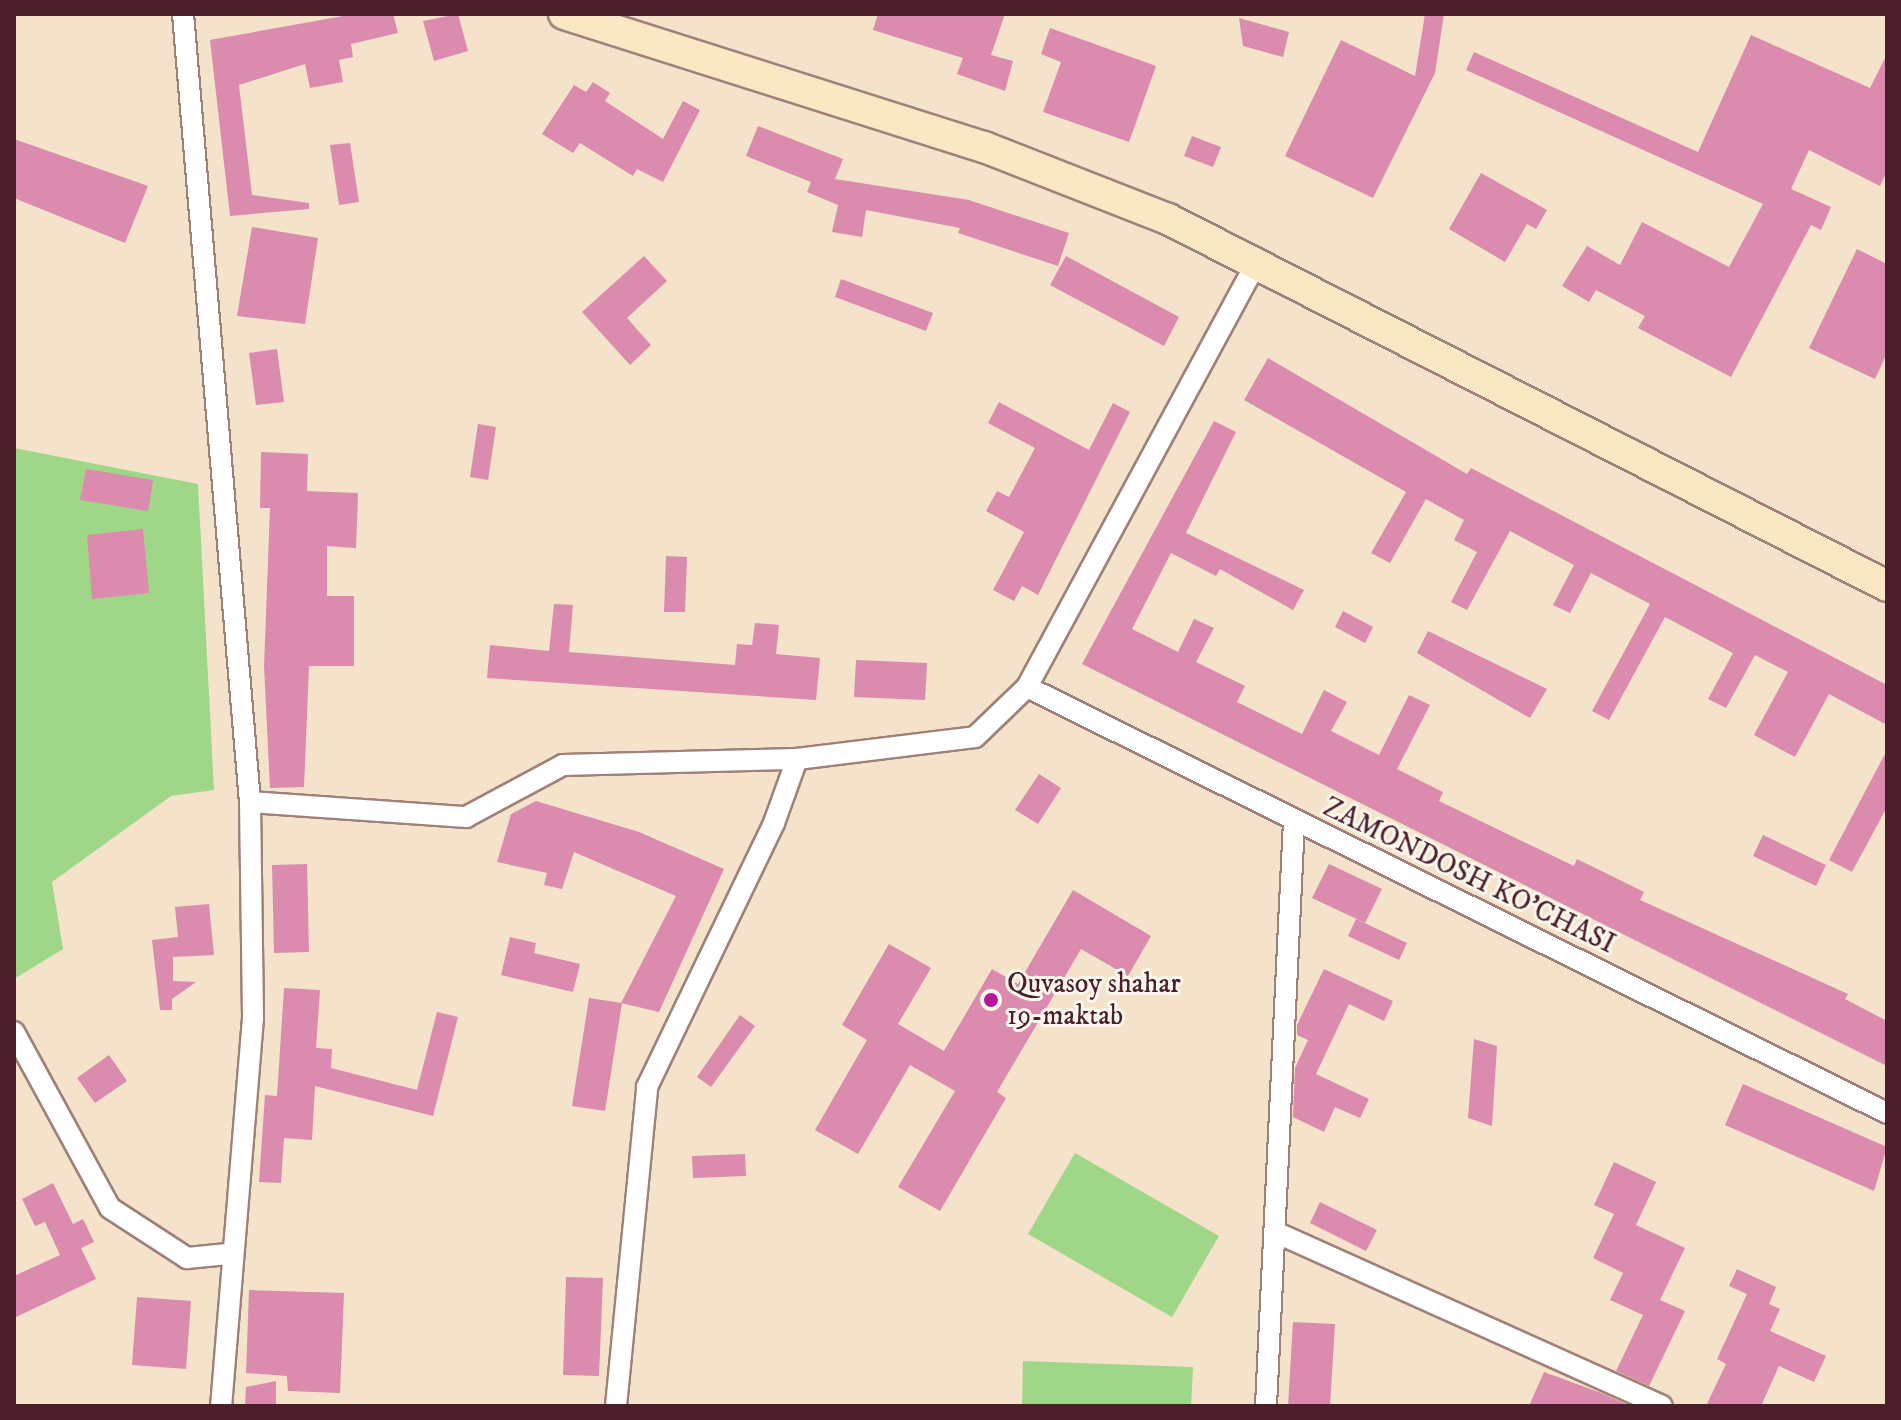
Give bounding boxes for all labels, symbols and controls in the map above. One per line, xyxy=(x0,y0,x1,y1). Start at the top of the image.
street label: ZAMONDOSH KO'CHASI xyxy=(1317,791,1621,961)
place label: Quvasoy shahar 19-maktab xyxy=(1007,967,1181,1033)
marker: Quvasoy shahar 19-maktab xyxy=(982,991,1000,1009)

